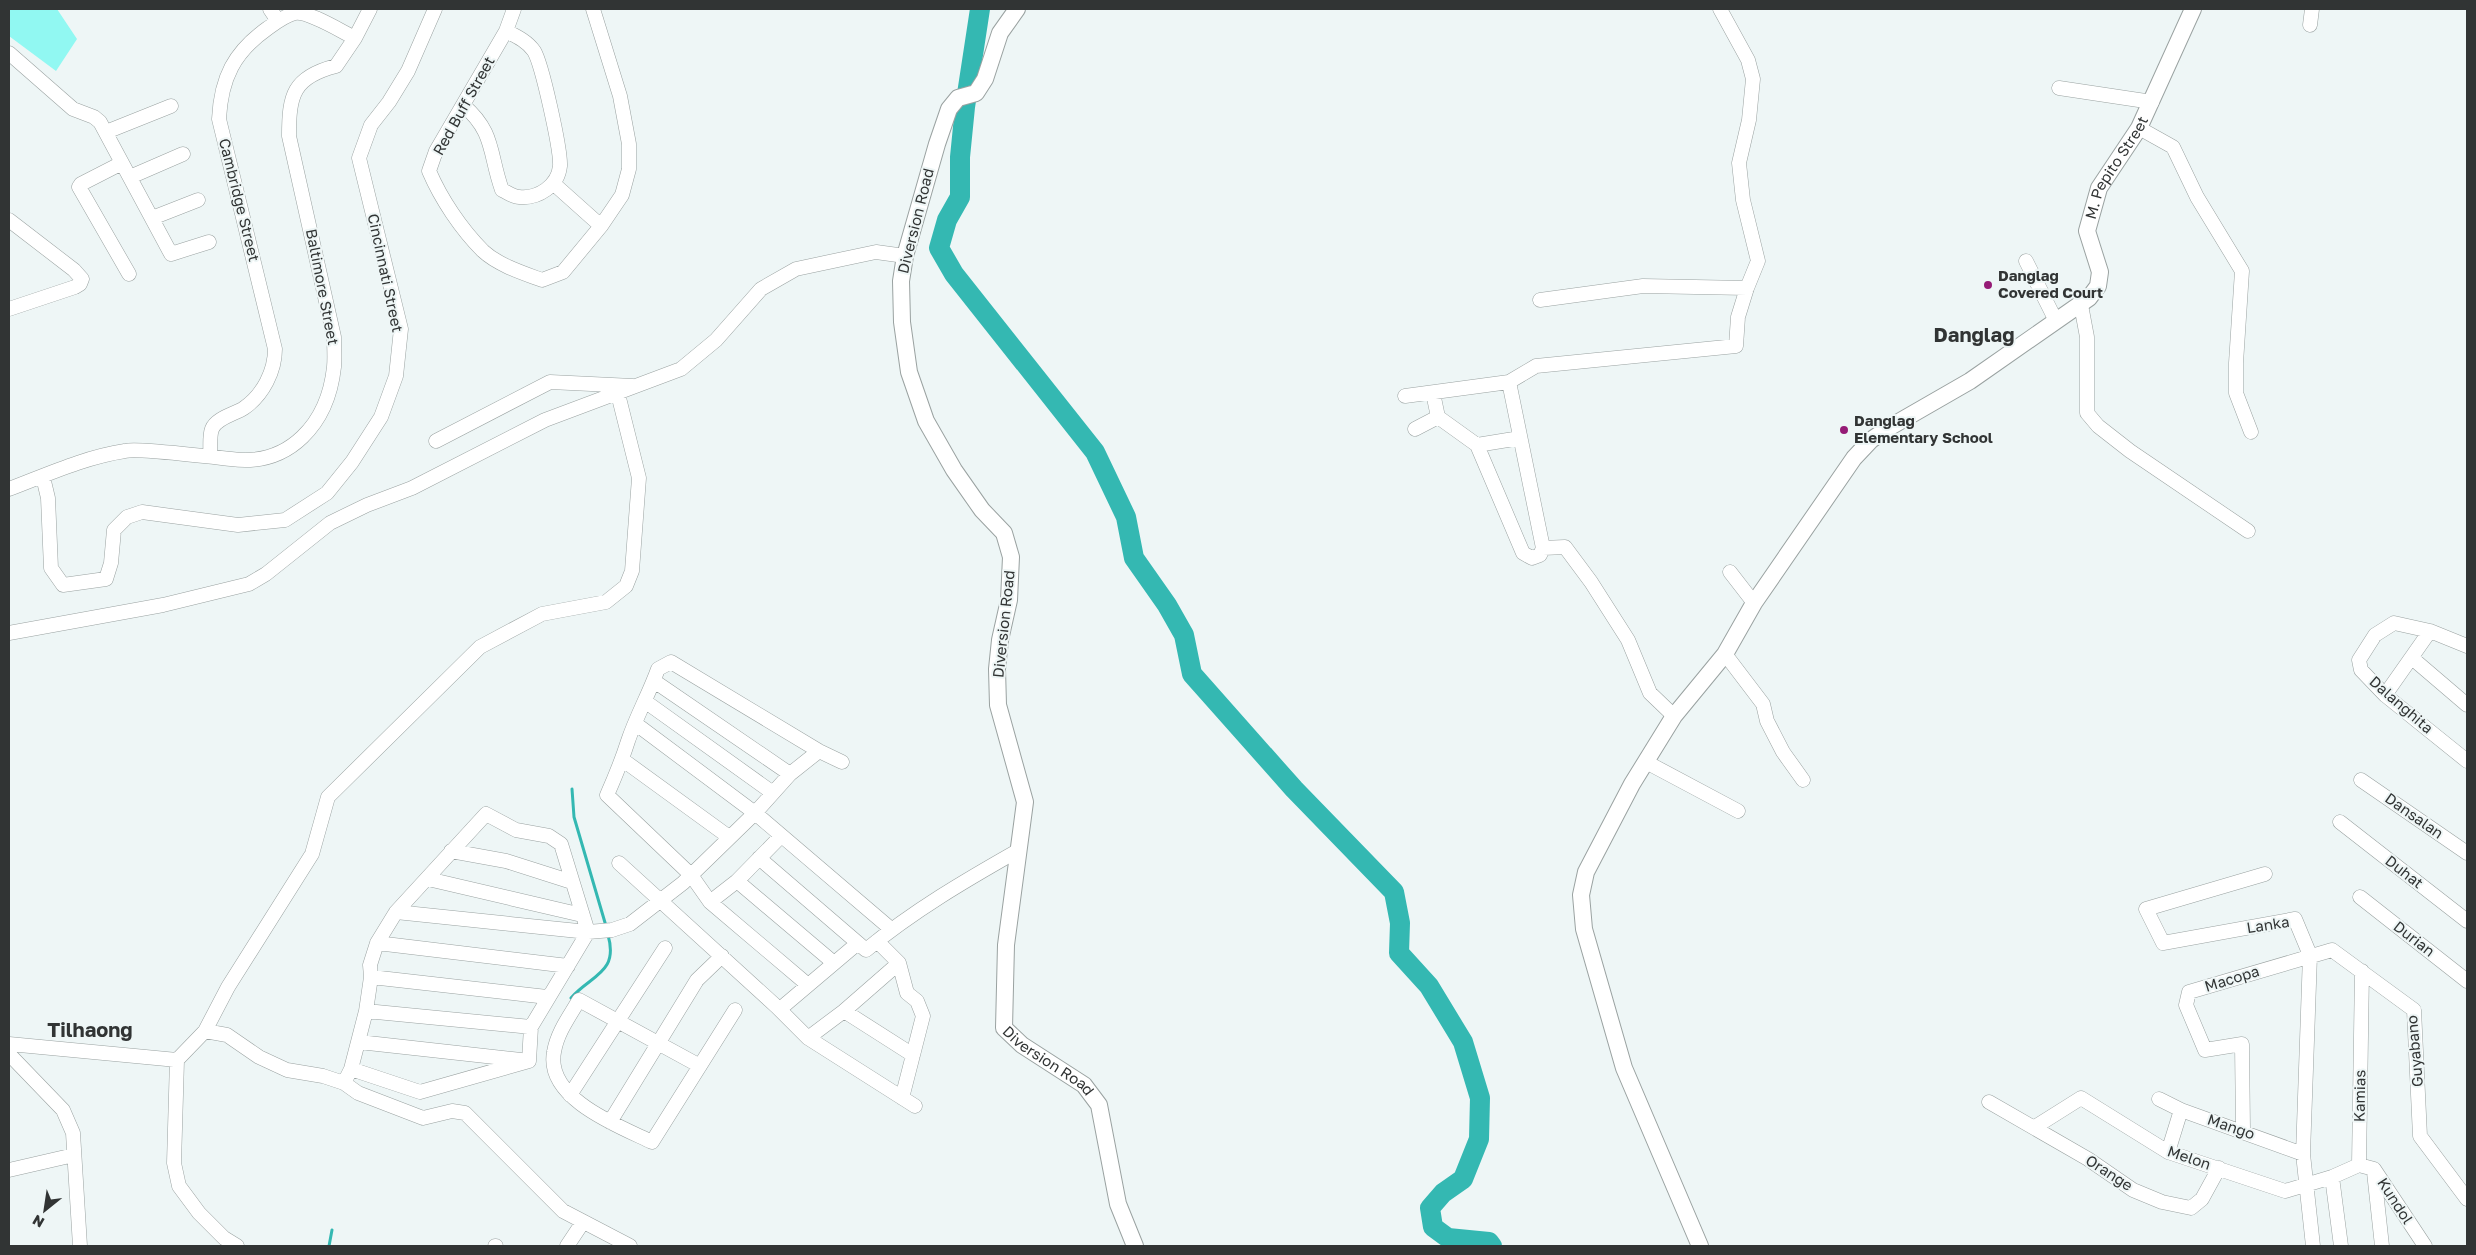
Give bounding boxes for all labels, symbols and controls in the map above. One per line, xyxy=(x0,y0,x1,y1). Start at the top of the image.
street label: Red Buff Street xyxy=(429,53,498,158)
street label: M. Pepito Street xyxy=(2081,113,2151,221)
street label: Cambridge Street xyxy=(216,136,264,263)
street label: Diversion Road xyxy=(893,166,937,275)
street label: Cincinnati Street xyxy=(365,212,407,334)
street label: Baltimore Street xyxy=(303,227,343,346)
place label: Danglag Covered Court xyxy=(1998,266,2103,301)
marker: Danglag Covered Court xyxy=(1982,279,1994,291)
district label: Danglag xyxy=(1934,322,2014,346)
place label: Danglag Elementary School xyxy=(1854,411,1993,446)
marker: Danglag Elementary School xyxy=(1838,424,1850,436)
street label: Diversion Road xyxy=(988,569,1018,678)
street label: Dalanghita xyxy=(2366,672,2437,737)
street label: Dansalan xyxy=(2382,789,2447,842)
street label: Duhat xyxy=(2382,851,2427,892)
street label: Lanka xyxy=(2245,912,2291,936)
street label: Durian xyxy=(2390,917,2439,960)
street label: Macopa xyxy=(2202,961,2261,995)
street label: Guyabano xyxy=(2402,1014,2426,1088)
district label: Tilhaong xyxy=(47,1017,133,1041)
street label: Diversion Road xyxy=(999,1022,1098,1098)
street label: Kamias xyxy=(2350,1070,2368,1122)
street label: Mango xyxy=(2205,1110,2257,1143)
street label: Melon xyxy=(2165,1141,2213,1173)
street label: Orange xyxy=(2083,1150,2137,1194)
street label: Kundol xyxy=(2374,1174,2417,1227)
north arrow xyxy=(20,1185,70,1235)
text: N xyxy=(29,1212,47,1232)

